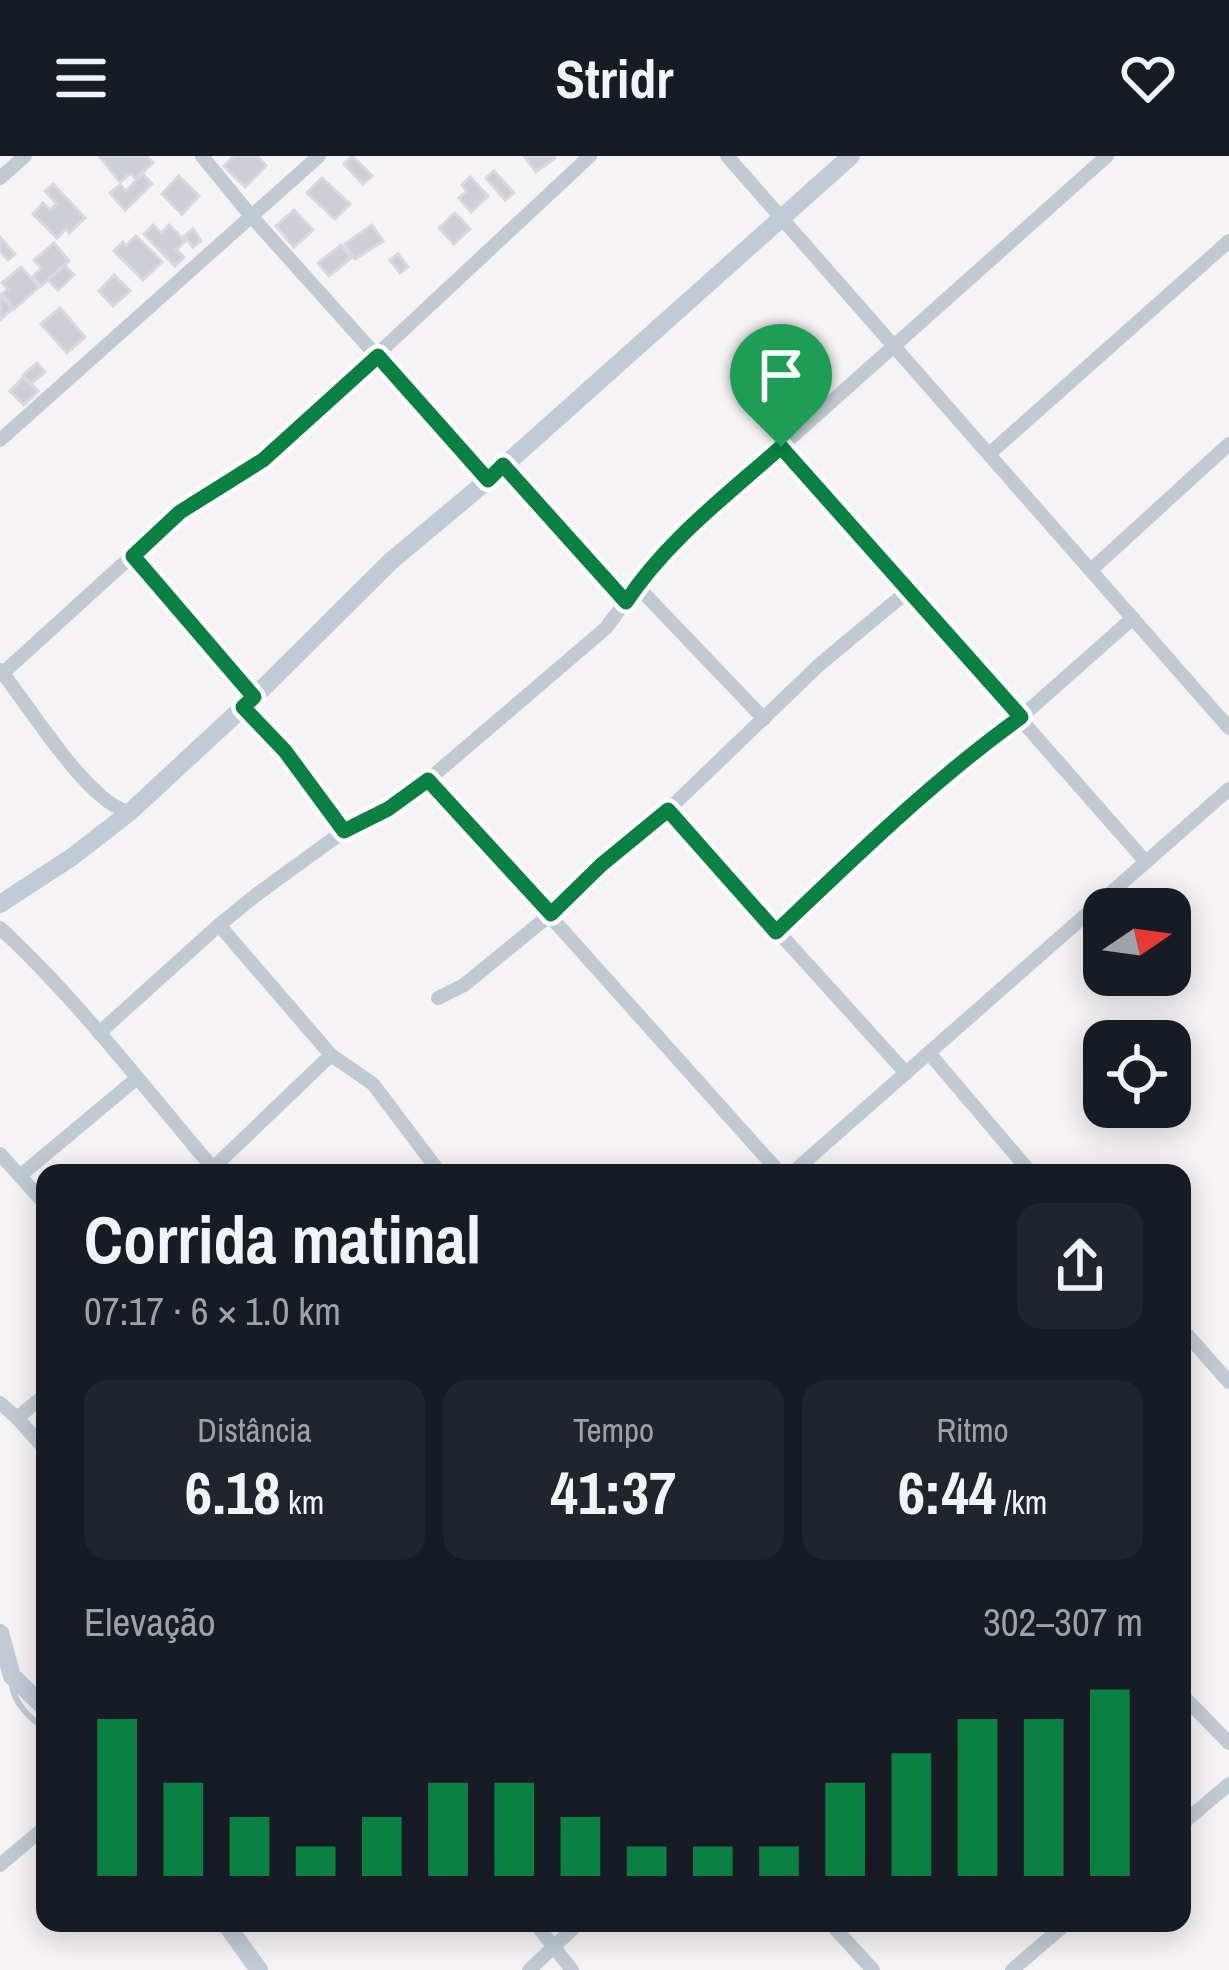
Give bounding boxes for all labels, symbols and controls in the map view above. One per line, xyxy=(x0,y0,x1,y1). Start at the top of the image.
text: Stridr xyxy=(555,42,674,115)
icon: menu xyxy=(48,45,114,111)
icon: heart xyxy=(1115,45,1181,111)
pin xyxy=(730,324,832,447)
icon: arrive xyxy=(748,342,814,408)
north arrow xyxy=(1083,888,1191,996)
map controls xyxy=(1083,888,1191,1128)
button: locate xyxy=(1083,1020,1191,1128)
text: Corrida matinal xyxy=(84,1195,481,1284)
button: share xyxy=(1017,1203,1143,1329)
text: 07:17 · 6 × 1.0 km xyxy=(84,1285,341,1337)
text: Distância xyxy=(197,1408,312,1452)
text: Tempo xyxy=(573,1408,654,1452)
text: Ritmo xyxy=(936,1408,1009,1452)
text: 6.18 xyxy=(185,1452,281,1533)
text: 41:37 xyxy=(551,1452,676,1533)
text: 6:44 xyxy=(898,1452,996,1533)
text: km xyxy=(281,1480,324,1524)
text: /km xyxy=(996,1480,1047,1524)
text: Elevação xyxy=(84,1596,216,1648)
text: 302–307 m xyxy=(983,1596,1143,1648)

